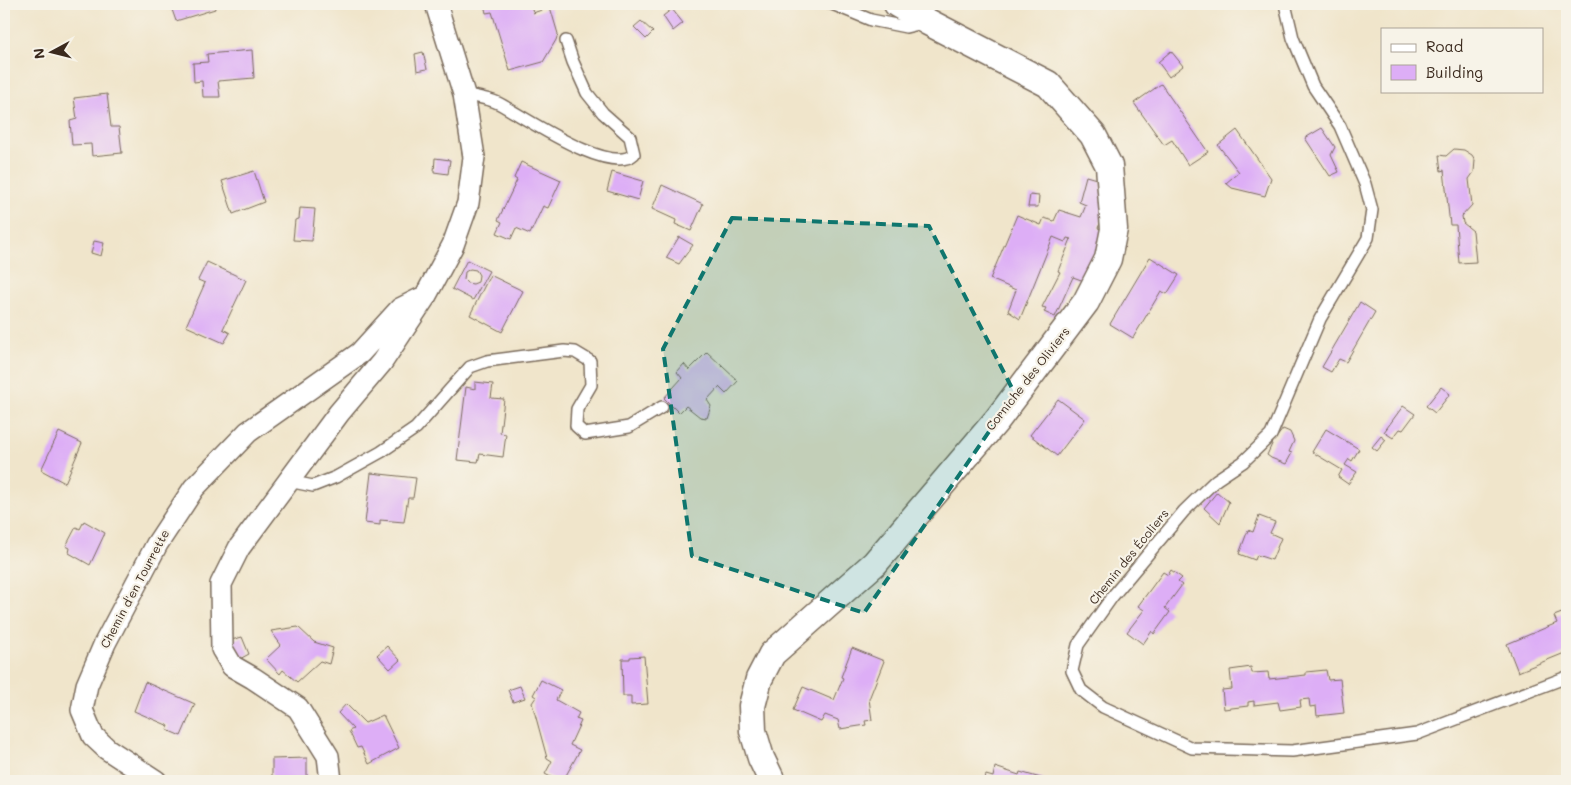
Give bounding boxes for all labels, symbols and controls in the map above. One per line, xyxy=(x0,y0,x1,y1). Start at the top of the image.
north arrow xyxy=(28,28,78,78)
legend xyxy=(1381,28,1544,92)
text: Road xyxy=(1426,36,1463,56)
text: N xyxy=(29,47,49,60)
text: Building xyxy=(1426,62,1483,82)
street label: Corniche des Oliviers xyxy=(982,323,1073,433)
street label: Chemin des Écoliers xyxy=(1085,505,1172,607)
street label: Chemin d'en Tourrette xyxy=(96,526,172,651)

